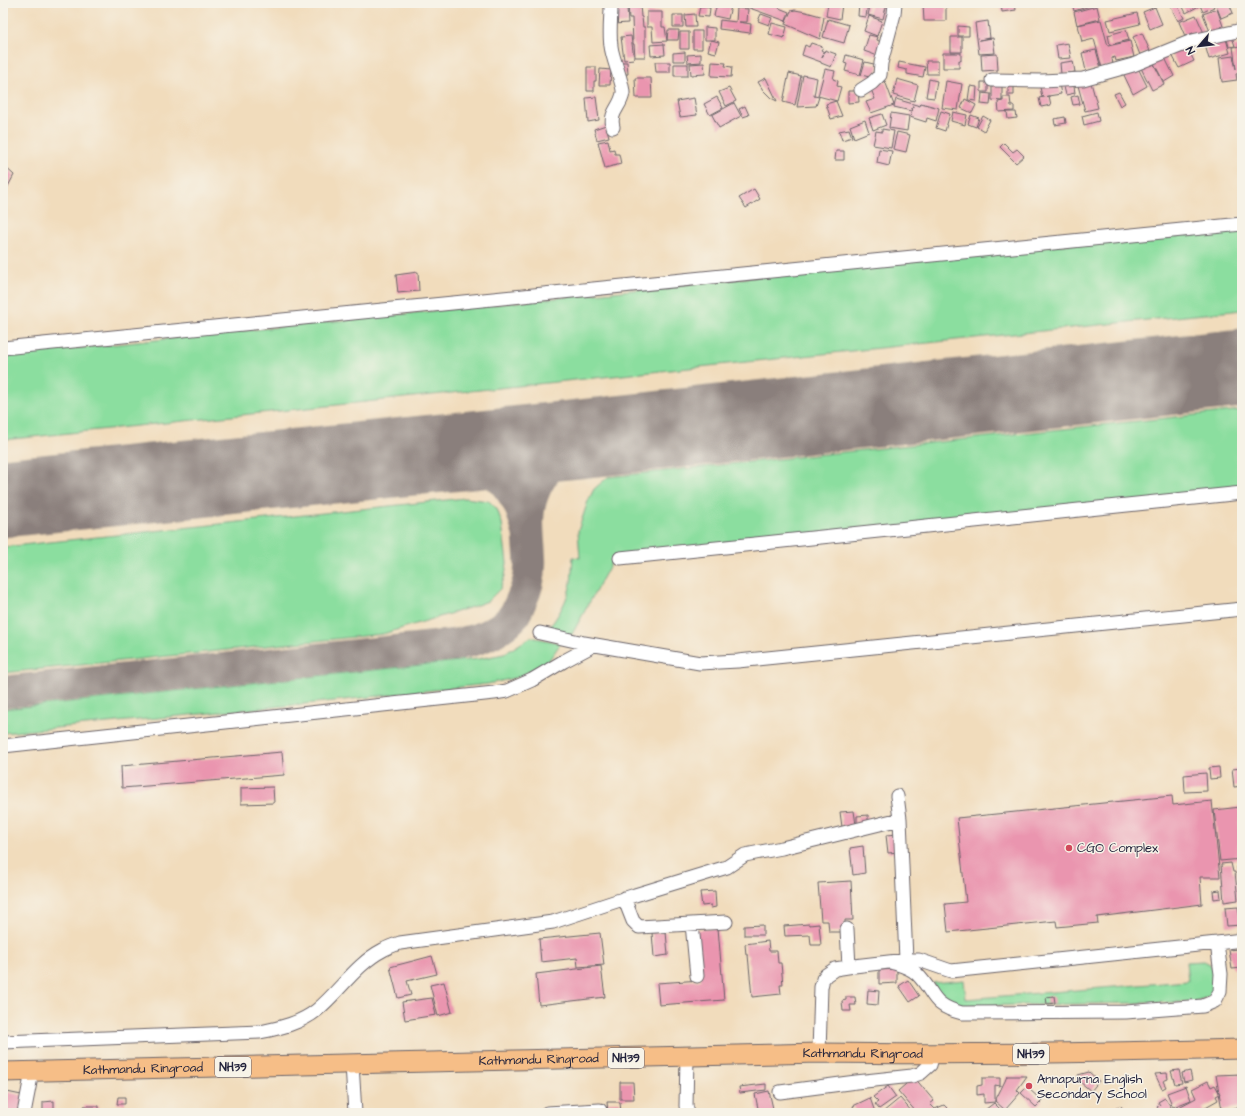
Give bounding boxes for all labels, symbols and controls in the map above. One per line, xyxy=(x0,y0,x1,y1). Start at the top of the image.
north arrow xyxy=(1179,26,1219,66)
text: N xyxy=(1182,44,1199,57)
place label: CGO Complex xyxy=(1077,839,1159,857)
marker: CGO Complex xyxy=(1064,843,1074,853)
street label: Kathmandu Ringroad xyxy=(802,1044,923,1064)
road number: NH39 xyxy=(1013,1044,1049,1064)
road number: NH39 xyxy=(608,1048,644,1068)
street label: Kathmandu Ringroad xyxy=(479,1049,599,1070)
road number: NH39 xyxy=(215,1057,251,1077)
street label: Kathmandu Ringroad xyxy=(83,1058,204,1079)
place label: Annapurna English Secondary School xyxy=(1037,1070,1147,1104)
marker: Annapurna English Secondary School xyxy=(1024,1081,1034,1091)

